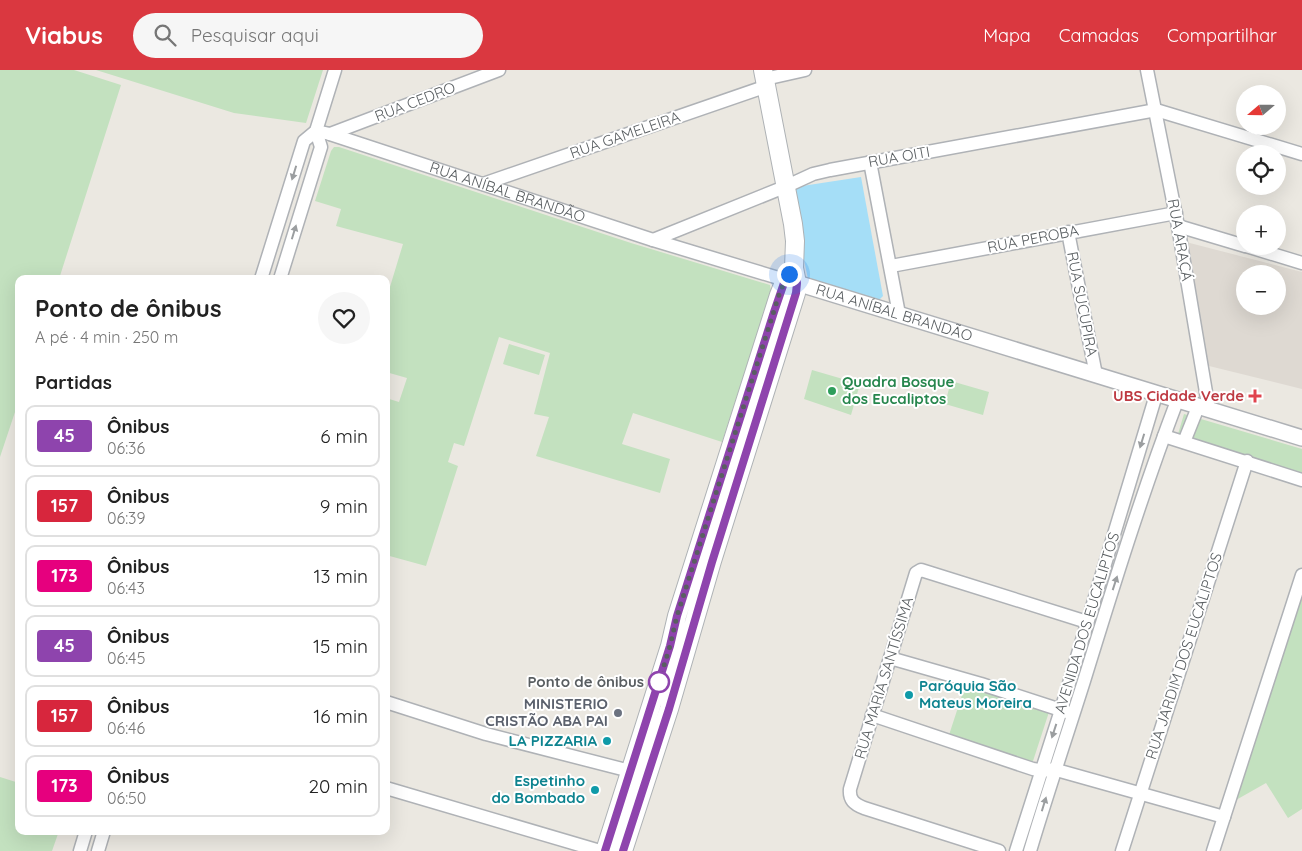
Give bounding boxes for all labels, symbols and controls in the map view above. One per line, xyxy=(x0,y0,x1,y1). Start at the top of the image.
search box xyxy=(133,13,483,58)
text: Viabus xyxy=(25,20,103,50)
icon: search xyxy=(151,21,179,49)
text: Pesquisar aqui xyxy=(191,23,319,47)
text: Mapa xyxy=(983,24,1031,47)
text: Camadas xyxy=(1059,24,1139,47)
text: Compartilhar xyxy=(1167,24,1277,47)
street label: RUA CEDRO xyxy=(372,77,458,126)
north arrow xyxy=(1236,85,1286,135)
map controls xyxy=(1236,85,1286,315)
street label: RUA GAMELEIRA xyxy=(567,107,683,162)
street label: RUA OITI xyxy=(867,142,931,171)
button: locate xyxy=(1236,145,1286,195)
street label: RUA ANÍBAL BRANDÃO xyxy=(427,157,588,226)
one-way arrow xyxy=(289,166,297,181)
street label: RUA ARAÇÁ xyxy=(1164,197,1197,283)
button: + xyxy=(1236,205,1286,255)
street label: RUA PEROBA xyxy=(986,220,1080,257)
one-way arrow xyxy=(291,225,299,240)
street label: RUA SUCUPIRA xyxy=(1063,250,1102,358)
your location xyxy=(777,262,802,287)
button: − xyxy=(1236,265,1286,315)
street label: RUA ANÍBAL BRANDÃO xyxy=(814,279,975,345)
button: heart xyxy=(318,292,370,344)
text: Ponto de ônibus xyxy=(35,293,222,323)
text: A pé · 4 min · 250 m xyxy=(35,327,178,347)
text: Partidas xyxy=(35,370,112,394)
place label: Quadra Bosque dos Eucaliptos xyxy=(842,372,955,408)
marker: Quadra Bosque dos Eucaliptos xyxy=(826,385,838,397)
place label: UBS Cidade Verde xyxy=(1113,386,1244,405)
marker: UBS Cidade Verde xyxy=(1248,389,1262,403)
text: Ônibus xyxy=(107,414,169,438)
text: 45 xyxy=(54,424,75,447)
text: 6 min xyxy=(320,424,368,448)
one-way arrow xyxy=(1137,434,1145,449)
text: 06:36 xyxy=(107,438,145,458)
text: Ônibus xyxy=(107,484,169,508)
text: 157 xyxy=(51,494,78,517)
text: 9 min xyxy=(320,494,368,518)
text: 06:39 xyxy=(107,508,145,528)
street label: AVENIDA DOS EUCALIPTOS xyxy=(1050,530,1123,716)
street label: RUA JARDIM DOS EUCALIPTOS xyxy=(1141,550,1226,762)
text: Ônibus xyxy=(107,554,169,578)
text: 173 xyxy=(51,564,78,587)
text: 13 min xyxy=(313,564,368,588)
one-way arrow xyxy=(1111,575,1119,590)
text: 06:43 xyxy=(107,578,145,598)
street label: RUA MARIA SANTÍSSIMA xyxy=(850,594,917,761)
text: Ônibus xyxy=(107,624,169,648)
text: 45 xyxy=(54,634,75,657)
text: 15 min xyxy=(313,634,368,658)
text: 06:45 xyxy=(107,648,145,668)
marker: Ponto de ônibus xyxy=(648,671,670,693)
place label: Ponto de ônibus xyxy=(527,672,644,691)
place label: Paróquia São Mateus Moreira xyxy=(919,676,1032,712)
marker: Paróquia São Mateus Moreira xyxy=(903,689,915,701)
text: Ônibus xyxy=(107,694,169,718)
place label: MINISTERIO CRISTÃO ABA PAI xyxy=(485,694,608,730)
text: 157 xyxy=(51,704,78,727)
text: 16 min xyxy=(313,704,368,728)
marker: MINISTERIO CRISTÃO ABA PAI xyxy=(612,707,624,719)
text: 06:46 xyxy=(107,718,145,738)
one-way arrow xyxy=(1050,723,1057,738)
place label: LA PIZZARIA xyxy=(509,731,597,750)
marker: LA PIZZARIA xyxy=(601,735,613,747)
text: Ônibus xyxy=(107,764,169,788)
place label: Espetinho do Bombado xyxy=(491,771,585,807)
text: 173 xyxy=(51,774,78,797)
text: 20 min xyxy=(309,774,368,798)
marker: Espetinho do Bombado xyxy=(589,784,601,796)
text: 06:50 xyxy=(107,788,146,808)
one-way arrow xyxy=(1040,797,1048,812)

